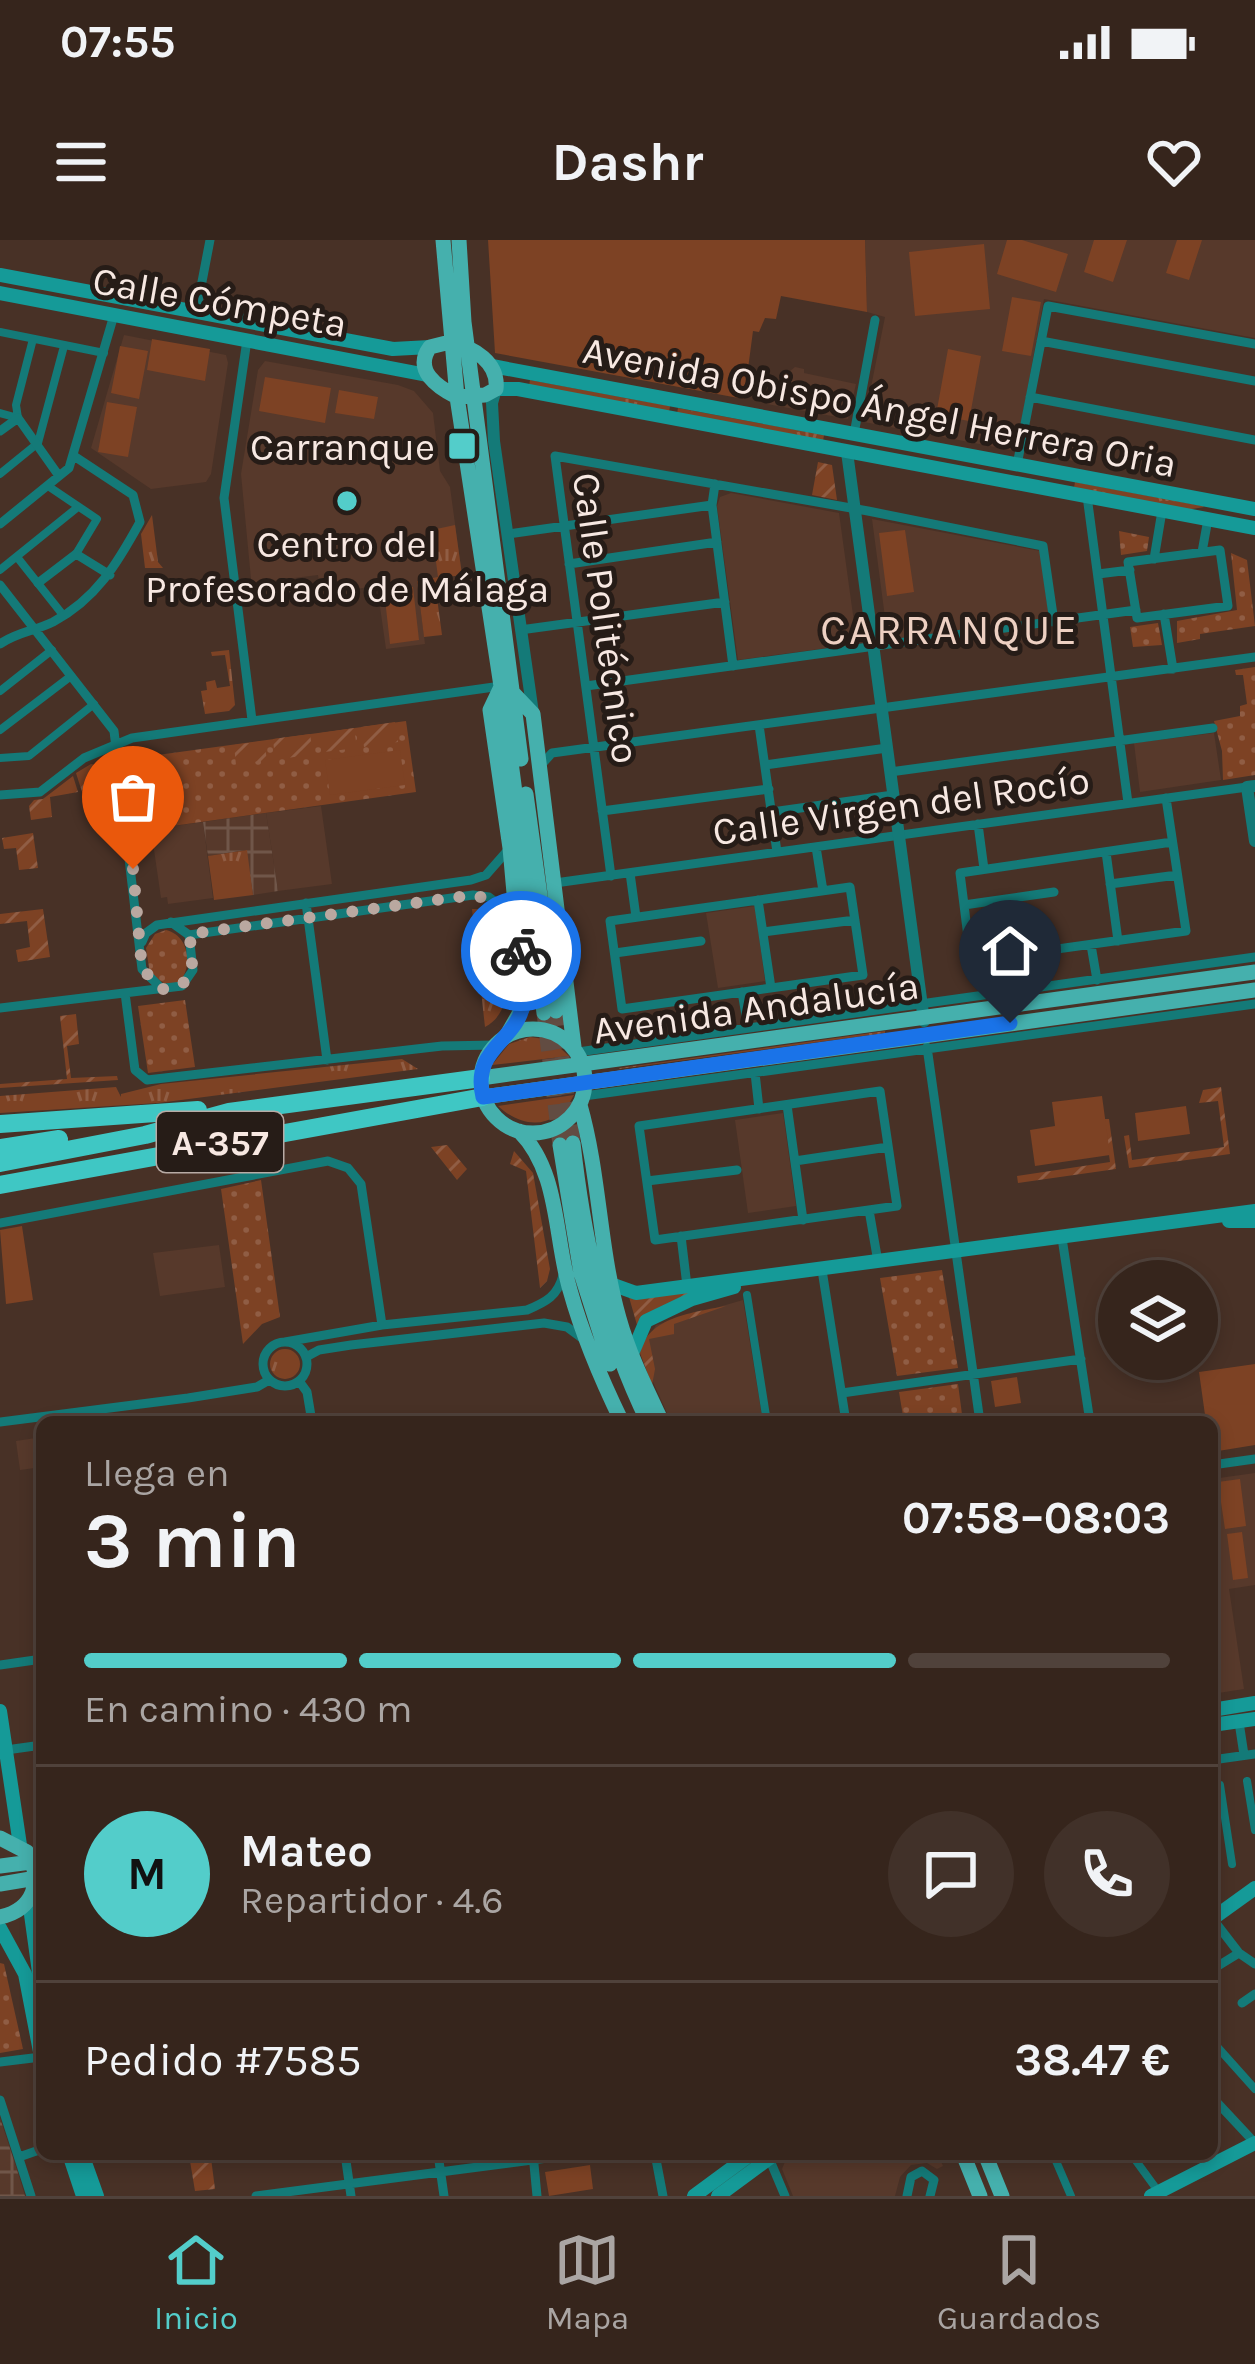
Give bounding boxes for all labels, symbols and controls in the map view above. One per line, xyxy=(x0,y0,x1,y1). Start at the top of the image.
text: 07:55 xyxy=(60,16,175,68)
icon: menu xyxy=(48,129,114,195)
icon: heart xyxy=(1141,129,1207,195)
text: Dashr xyxy=(552,130,703,194)
street label: Calle Cómpeta xyxy=(89,257,350,347)
street label: Avenida Obispo Ángel Herrera Oria xyxy=(579,327,1180,487)
place label: Carranque xyxy=(250,424,435,470)
marker: Carranque xyxy=(446,430,478,462)
street label: Calle Politécnico xyxy=(563,470,649,767)
marker: Centro del Profesorado de Málaga xyxy=(334,488,360,514)
place label: Centro del Profesorado de Málaga xyxy=(145,521,549,612)
district label: CARRANQUE xyxy=(820,605,1080,655)
pin xyxy=(82,746,184,869)
street label: Calle Virgen del Rocío xyxy=(710,757,1092,855)
icon: bag xyxy=(100,764,166,830)
courier xyxy=(461,891,581,1011)
pin xyxy=(959,900,1061,1023)
icon: bike xyxy=(488,918,554,984)
icon: home xyxy=(977,918,1043,984)
street label: Avenida Andalucía xyxy=(590,962,922,1054)
road number: A-357 xyxy=(157,1112,283,1172)
map controls xyxy=(1098,1260,1218,1380)
button: layers xyxy=(1098,1260,1218,1380)
text: Llega en xyxy=(84,1450,230,1496)
text: 07:58–08:03 xyxy=(902,1492,1170,1544)
text: 3 min xyxy=(84,1495,300,1587)
text: En camino · 430 m xyxy=(84,1686,412,1732)
button: chat xyxy=(888,1811,1014,1937)
button: phone xyxy=(1044,1811,1170,1937)
text: Mateo xyxy=(240,1825,373,1877)
text: M xyxy=(127,1848,167,1900)
text: Repartidor · 4.6 xyxy=(240,1877,504,1923)
text: Pedido #7585 xyxy=(84,2034,362,2086)
text: 38.47 € xyxy=(1014,2034,1170,2086)
tab: Inicio xyxy=(154,2227,238,2337)
tab: Mapa xyxy=(546,2227,629,2337)
tab: Guardados xyxy=(937,2227,1101,2337)

